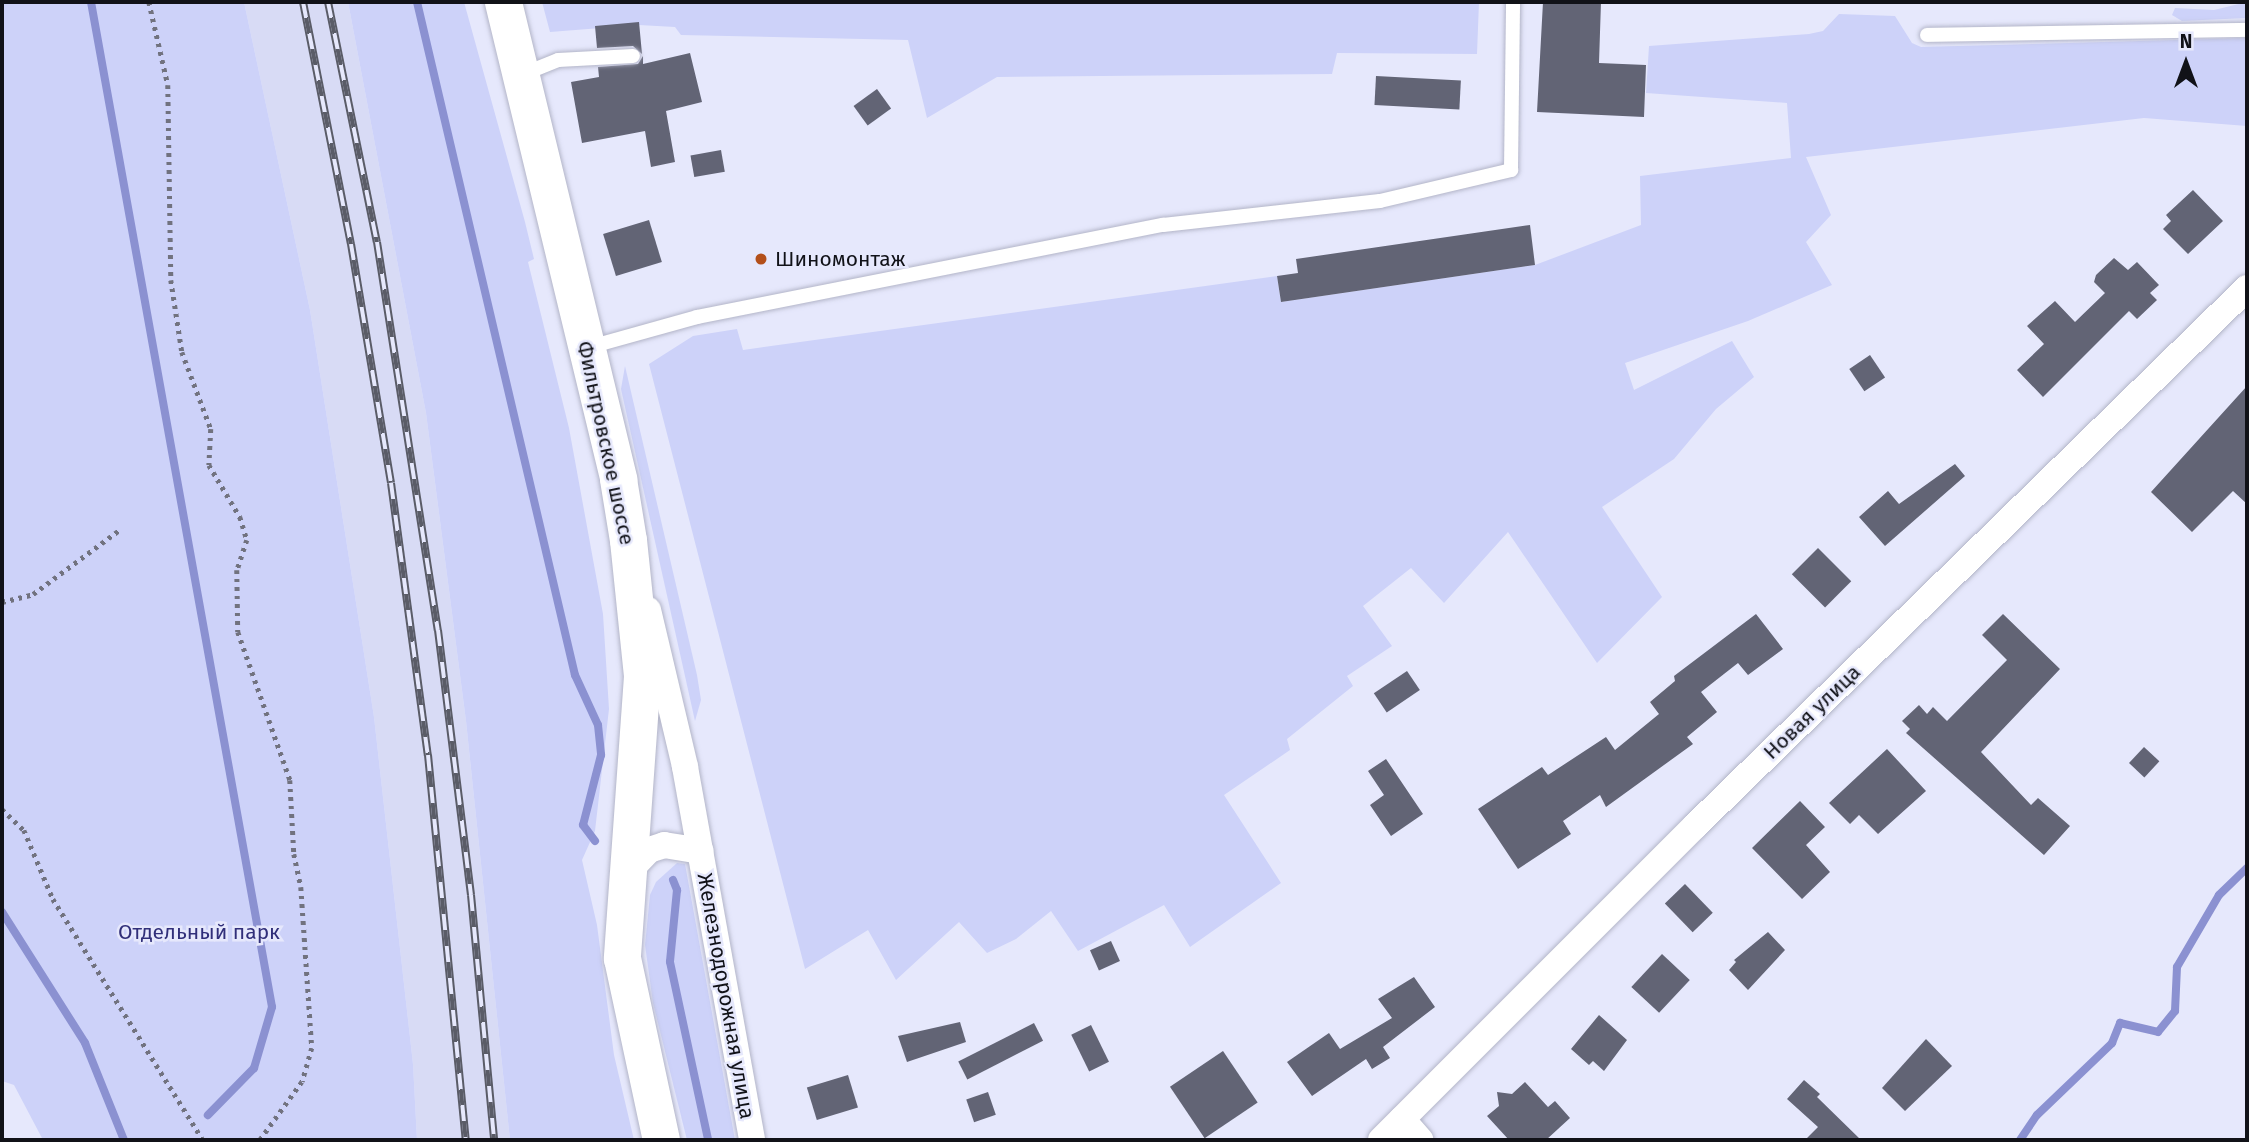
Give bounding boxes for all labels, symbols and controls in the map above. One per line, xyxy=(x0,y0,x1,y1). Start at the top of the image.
north arrow xyxy=(2151,28,2221,98)
text: N xyxy=(2180,30,2192,53)
place label: Шиномонтаж xyxy=(775,246,906,272)
marker: Шиномонтаж xyxy=(753,251,769,267)
street label: Фильтровское шоссе xyxy=(572,339,640,547)
street label: Новая улица xyxy=(1758,659,1866,765)
street label: Железнодорожная улица xyxy=(692,871,760,1121)
park label: Отдельный парк xyxy=(118,919,280,945)

